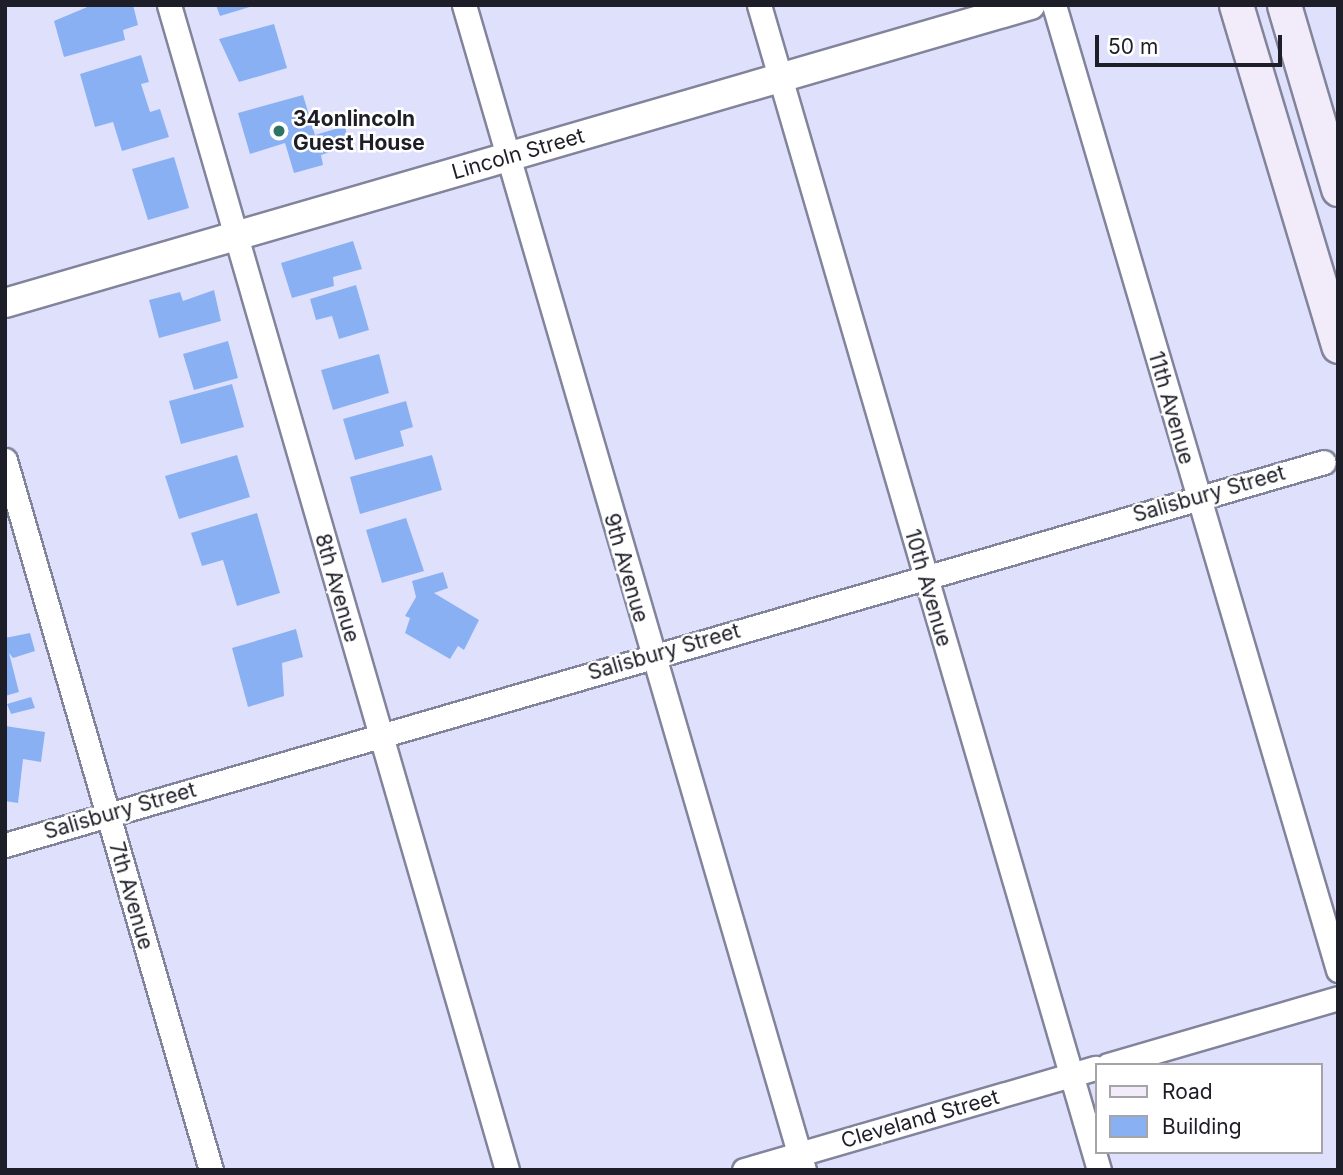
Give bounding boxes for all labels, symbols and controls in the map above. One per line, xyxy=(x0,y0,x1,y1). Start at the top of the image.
scale bar xyxy=(1098,21,1285,65)
text: 50 m xyxy=(1108,34,1158,59)
place label: 34onlincoln Guest House xyxy=(293,106,425,156)
marker: 34onlincoln Guest House xyxy=(271,123,287,139)
street label: Lincoln Street xyxy=(449,123,587,185)
street label: 11th Avenue xyxy=(1143,349,1199,467)
street label: Salisbury Street xyxy=(1130,460,1288,528)
street label: 9th Avenue xyxy=(598,511,654,625)
street label: 10th Avenue xyxy=(899,526,957,650)
street label: 8th Avenue xyxy=(309,531,365,645)
street label: Salisbury Street xyxy=(585,618,743,686)
street label: Salisbury Street xyxy=(41,777,199,845)
street label: 7th Avenue xyxy=(104,839,158,953)
legend xyxy=(1094,1063,1322,1154)
text: Road xyxy=(1162,1079,1213,1104)
street label: Cleveland Street xyxy=(838,1084,1002,1154)
text: Building xyxy=(1162,1114,1242,1139)

